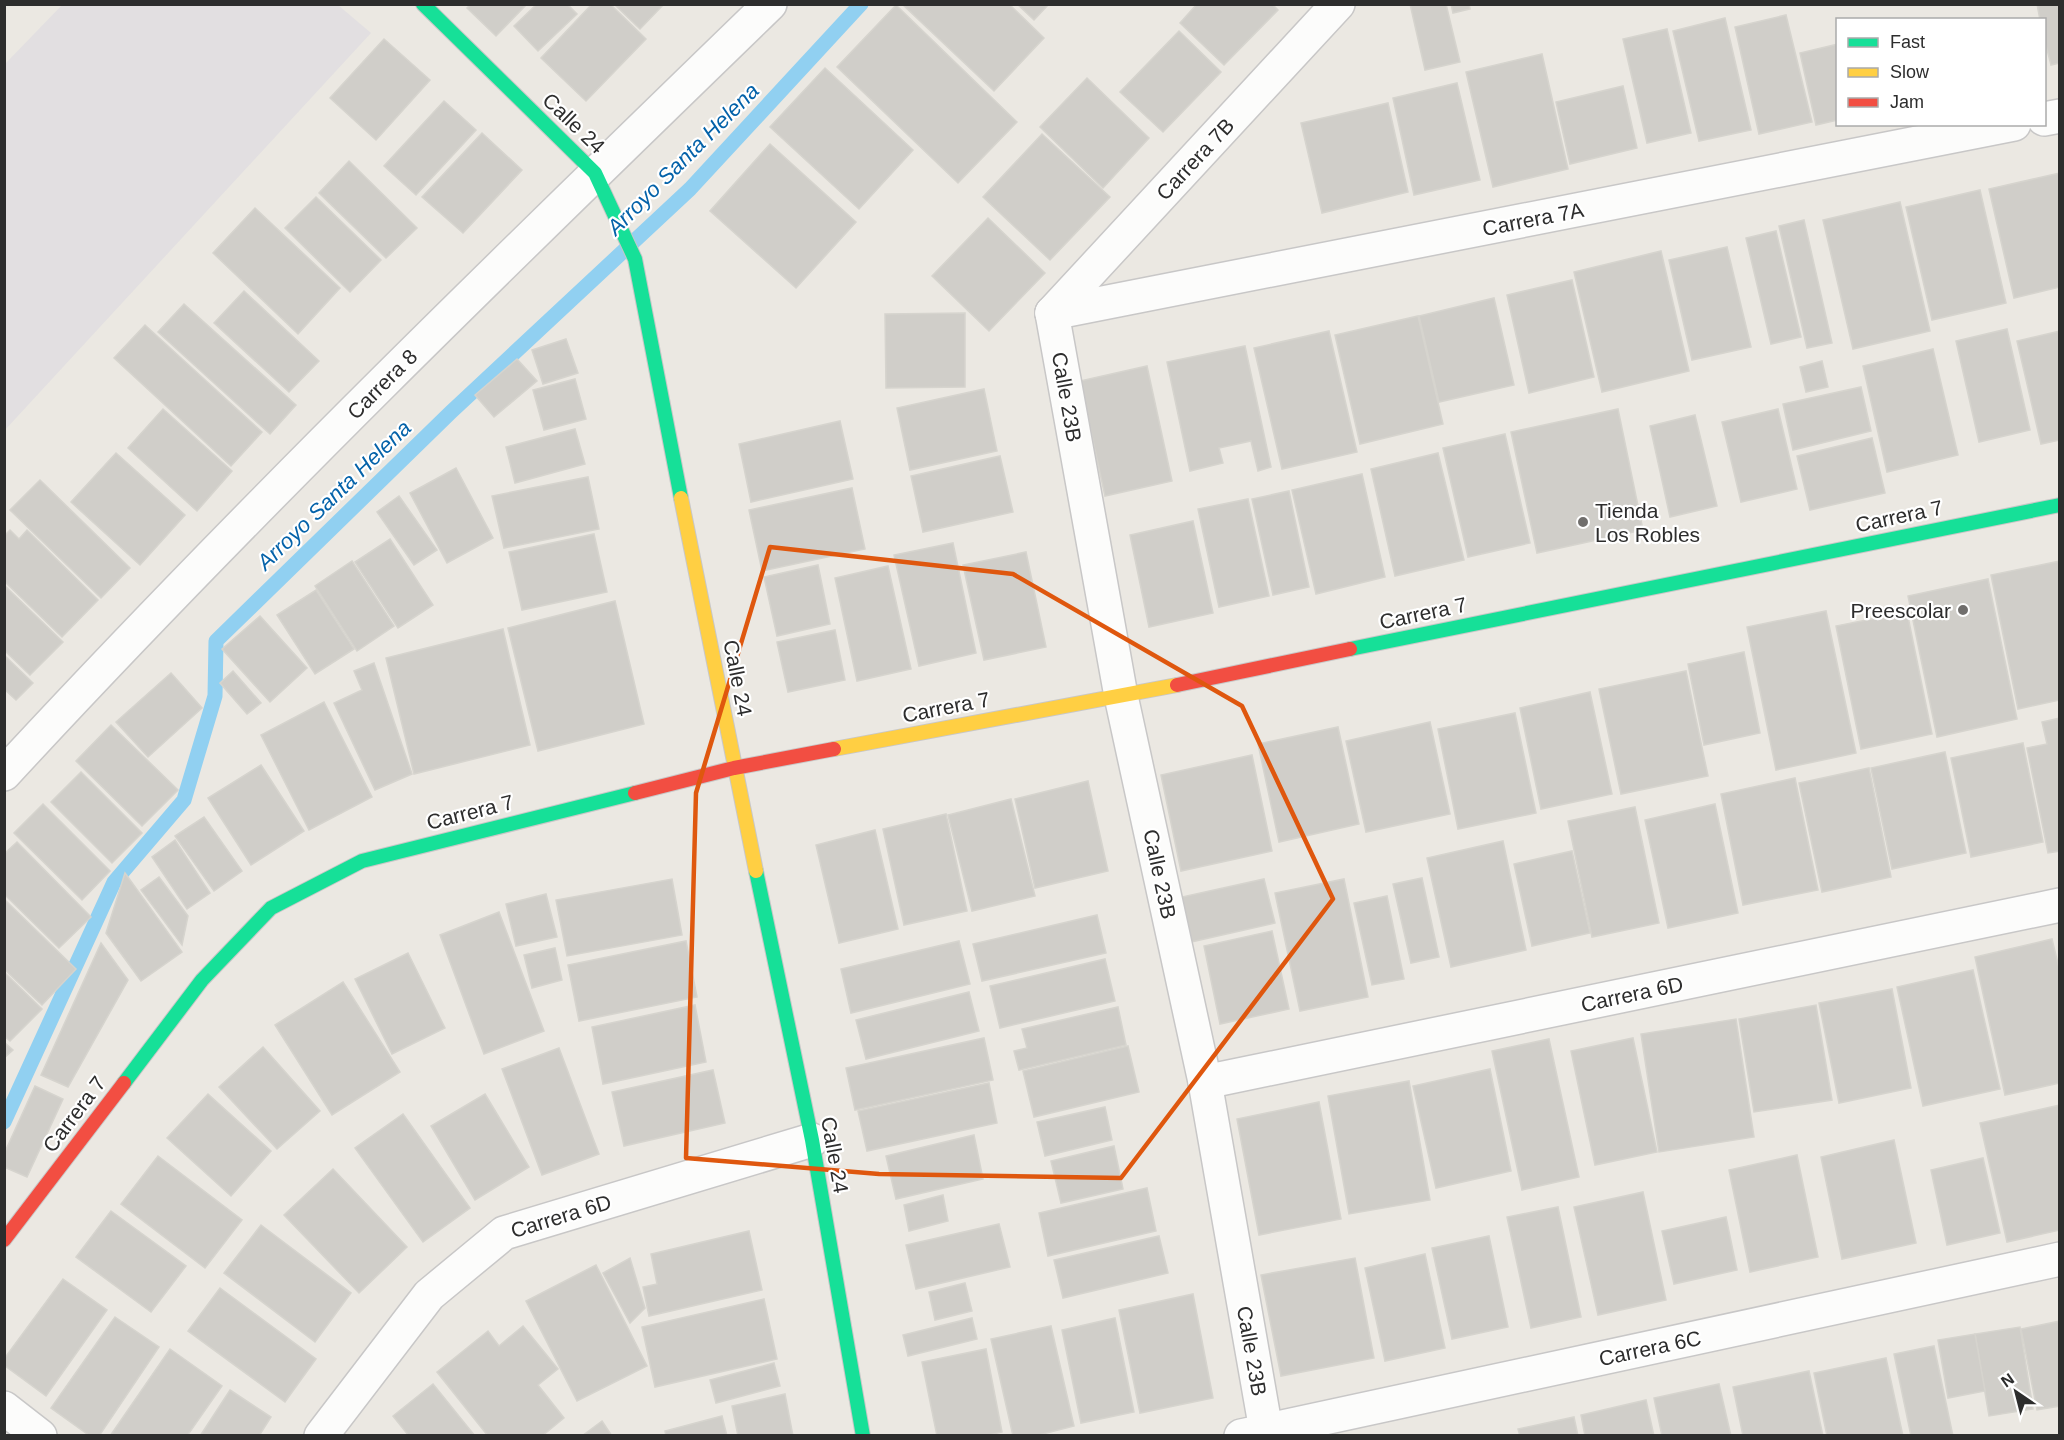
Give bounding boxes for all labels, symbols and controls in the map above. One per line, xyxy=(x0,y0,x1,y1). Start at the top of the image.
legend xyxy=(1836,18,2046,126)
text: Fast xyxy=(1890,32,1925,52)
text: Slow xyxy=(1890,62,1930,82)
water label: Arroyo Santa Helena xyxy=(601,78,764,241)
street label: Calle 24 xyxy=(538,88,610,158)
text: Jam xyxy=(1890,92,1924,112)
street label: Carrera 7B xyxy=(1152,114,1238,204)
street label: Carrera 7A xyxy=(1480,198,1586,240)
street label: Carrera 8 xyxy=(343,345,421,423)
street label: Calle 23B xyxy=(1048,350,1086,444)
water label: Arroyo Santa Helena xyxy=(250,415,416,576)
street label: Carrera 7 xyxy=(1853,496,1945,536)
place label: Tienda Los Robles xyxy=(1595,499,1700,546)
marker: Tienda Los Robles xyxy=(1576,515,1590,529)
street label: Carrera 7 xyxy=(1377,593,1469,633)
place label: Preescolar xyxy=(1851,599,1951,622)
marker: Preescolar xyxy=(1956,603,1970,617)
street label: Calle 24 xyxy=(719,638,757,718)
street label: Carrera 7 xyxy=(900,687,992,727)
street label: Carrera 7 xyxy=(424,790,516,834)
street label: Calle 23B xyxy=(1139,827,1181,921)
street label: Carrera 6D xyxy=(1579,972,1685,1016)
street label: Carrera 7 xyxy=(38,1072,110,1156)
street label: Calle 24 xyxy=(817,1115,853,1195)
street label: Carrera 6D xyxy=(508,1190,614,1242)
street label: Calle 23B xyxy=(1233,1304,1271,1398)
street label: Carrera 6C xyxy=(1597,1326,1703,1370)
north arrow xyxy=(1986,1362,2046,1422)
text: N xyxy=(1998,1370,2017,1390)

